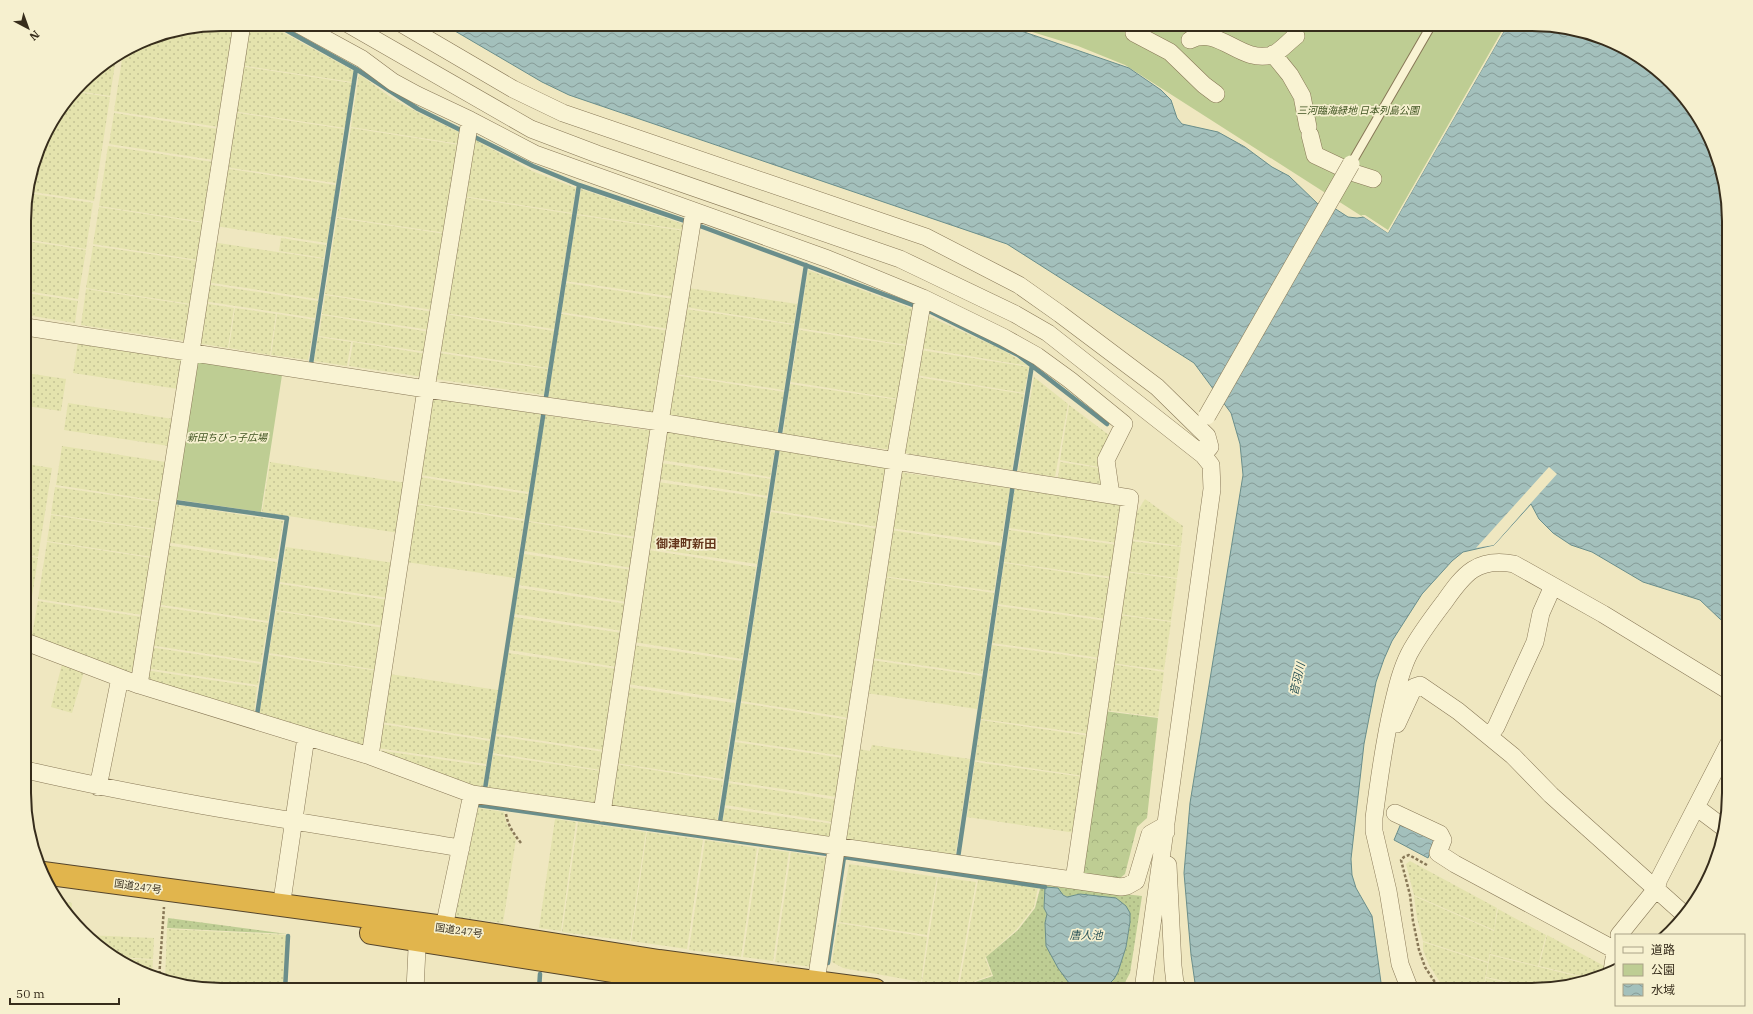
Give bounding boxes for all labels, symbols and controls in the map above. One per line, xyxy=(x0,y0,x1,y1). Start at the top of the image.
north arrow xyxy=(8,8,48,48)
text: N xyxy=(26,27,42,44)
park label: 三河臨海緑地 日本列島公園 xyxy=(1297,104,1421,117)
park label: 新田ちびっ子広場 xyxy=(187,431,268,444)
district label: 御津町新田 xyxy=(656,536,716,551)
water label: 音羽川 xyxy=(1286,660,1308,697)
street label: 国道247号 xyxy=(113,877,163,896)
street label: 国道247号 xyxy=(434,921,484,940)
water label: 唐人池 xyxy=(1070,928,1103,942)
legend xyxy=(1615,934,1745,1006)
text: 道路 xyxy=(1651,942,1675,957)
text: 公園 xyxy=(1651,962,1675,977)
scale bar xyxy=(10,980,119,1006)
text: 水域 xyxy=(1651,982,1675,997)
text: 50 m xyxy=(16,986,45,1001)

